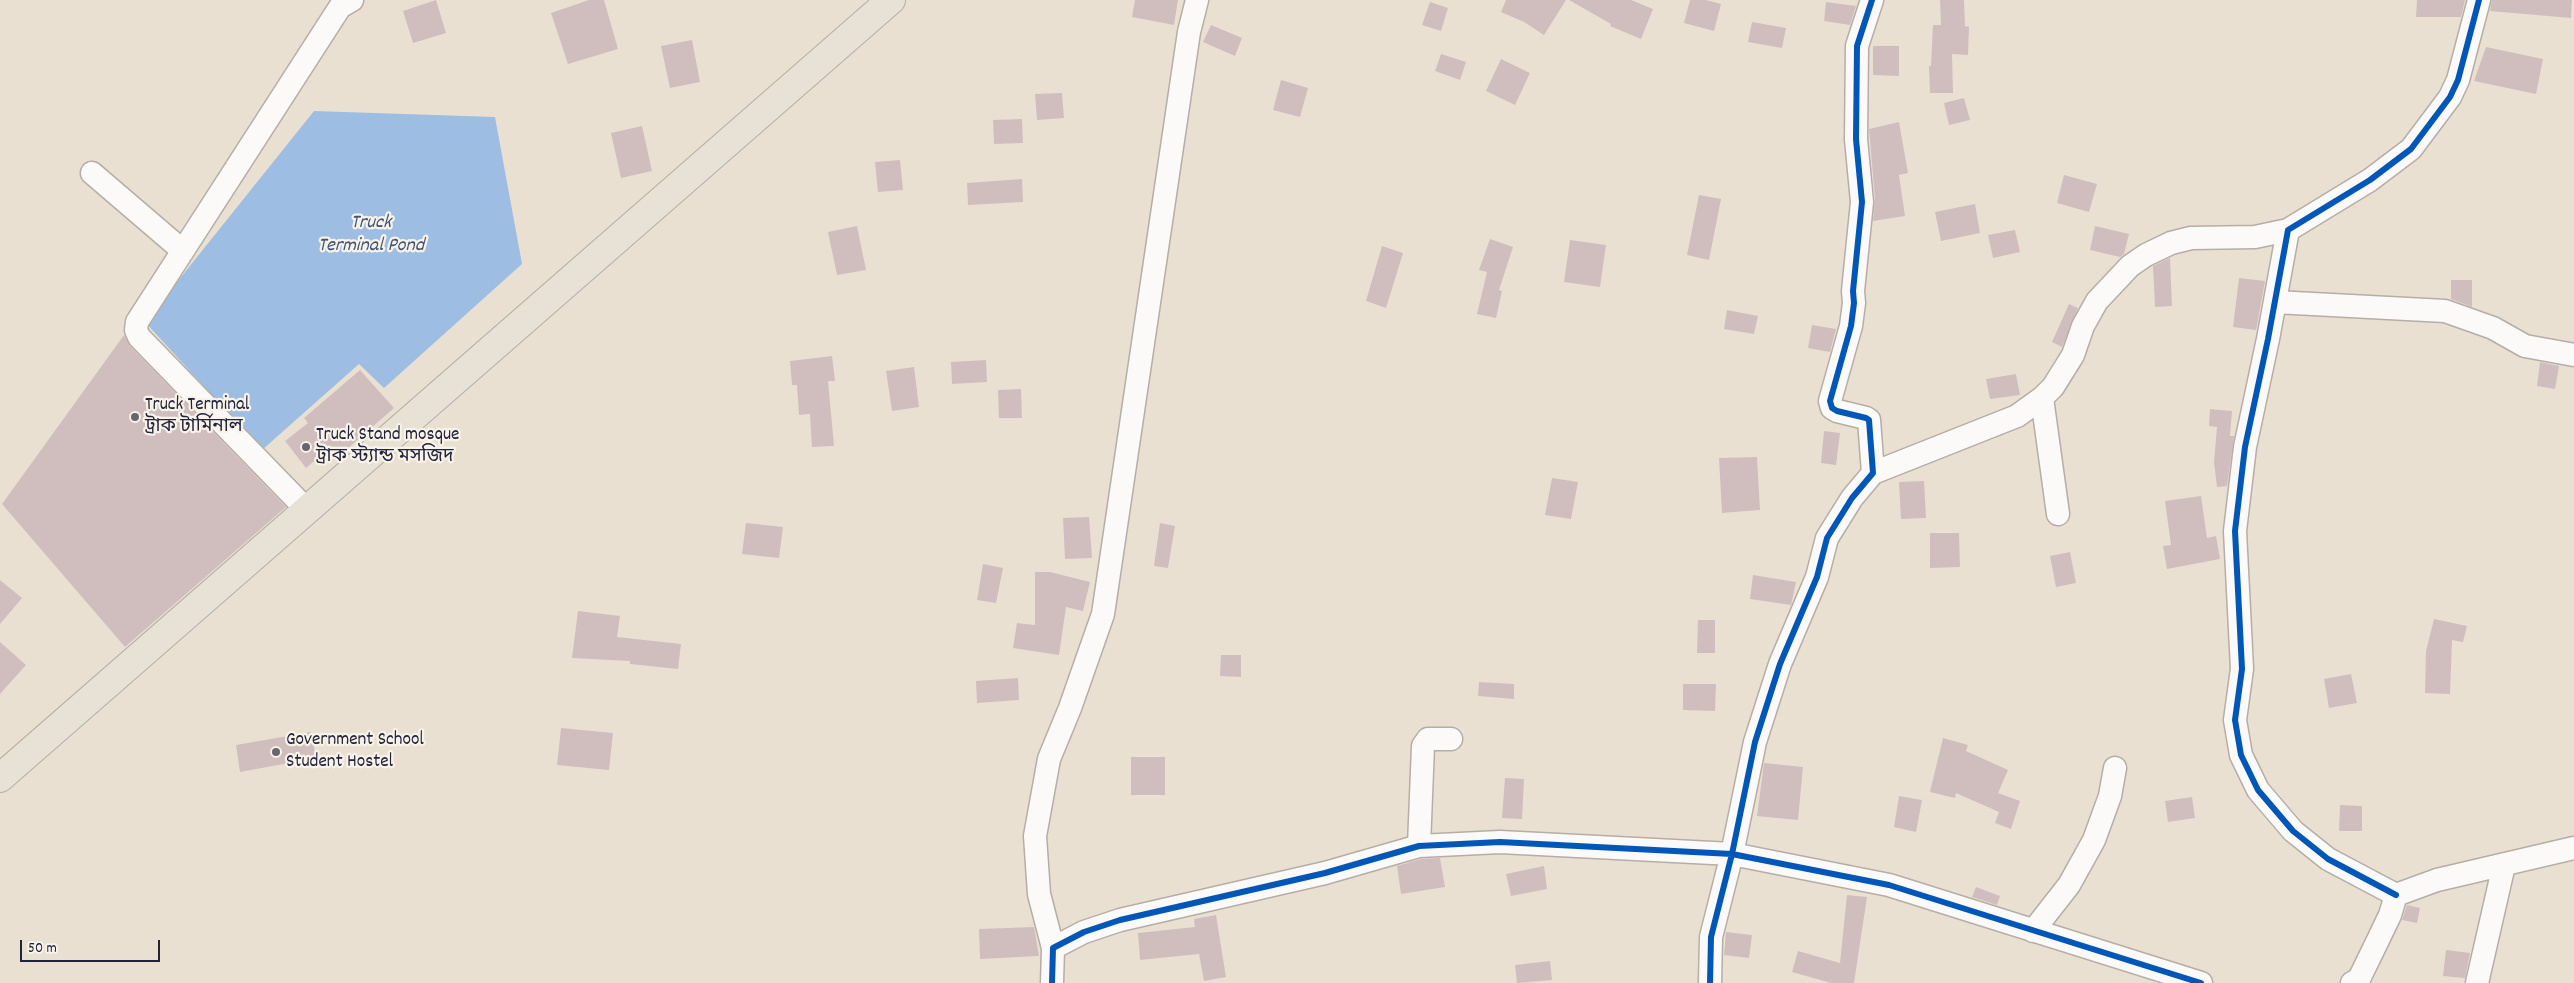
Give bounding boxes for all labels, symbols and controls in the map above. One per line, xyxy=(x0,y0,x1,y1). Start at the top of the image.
water label: Truck Terminal Pond xyxy=(318,212,424,259)
place label: Truck Terminal ট্রাক টার্মিনাল xyxy=(145,395,249,439)
marker: Truck Terminal ট্রাক টার্মিনাল xyxy=(129,411,141,423)
place label: Truck Stand mosque ট্রাক স্ট্যান্ড মসজিদ xyxy=(316,425,459,469)
marker: Truck Stand mosque ট্রাক স্ট্যান্ড মসজিদ xyxy=(300,441,312,453)
place label: Government School Student Hostel xyxy=(286,730,424,774)
marker: Government School Student Hostel xyxy=(270,746,282,758)
scale bar xyxy=(22,930,162,962)
text: 50 m xyxy=(28,938,57,960)

